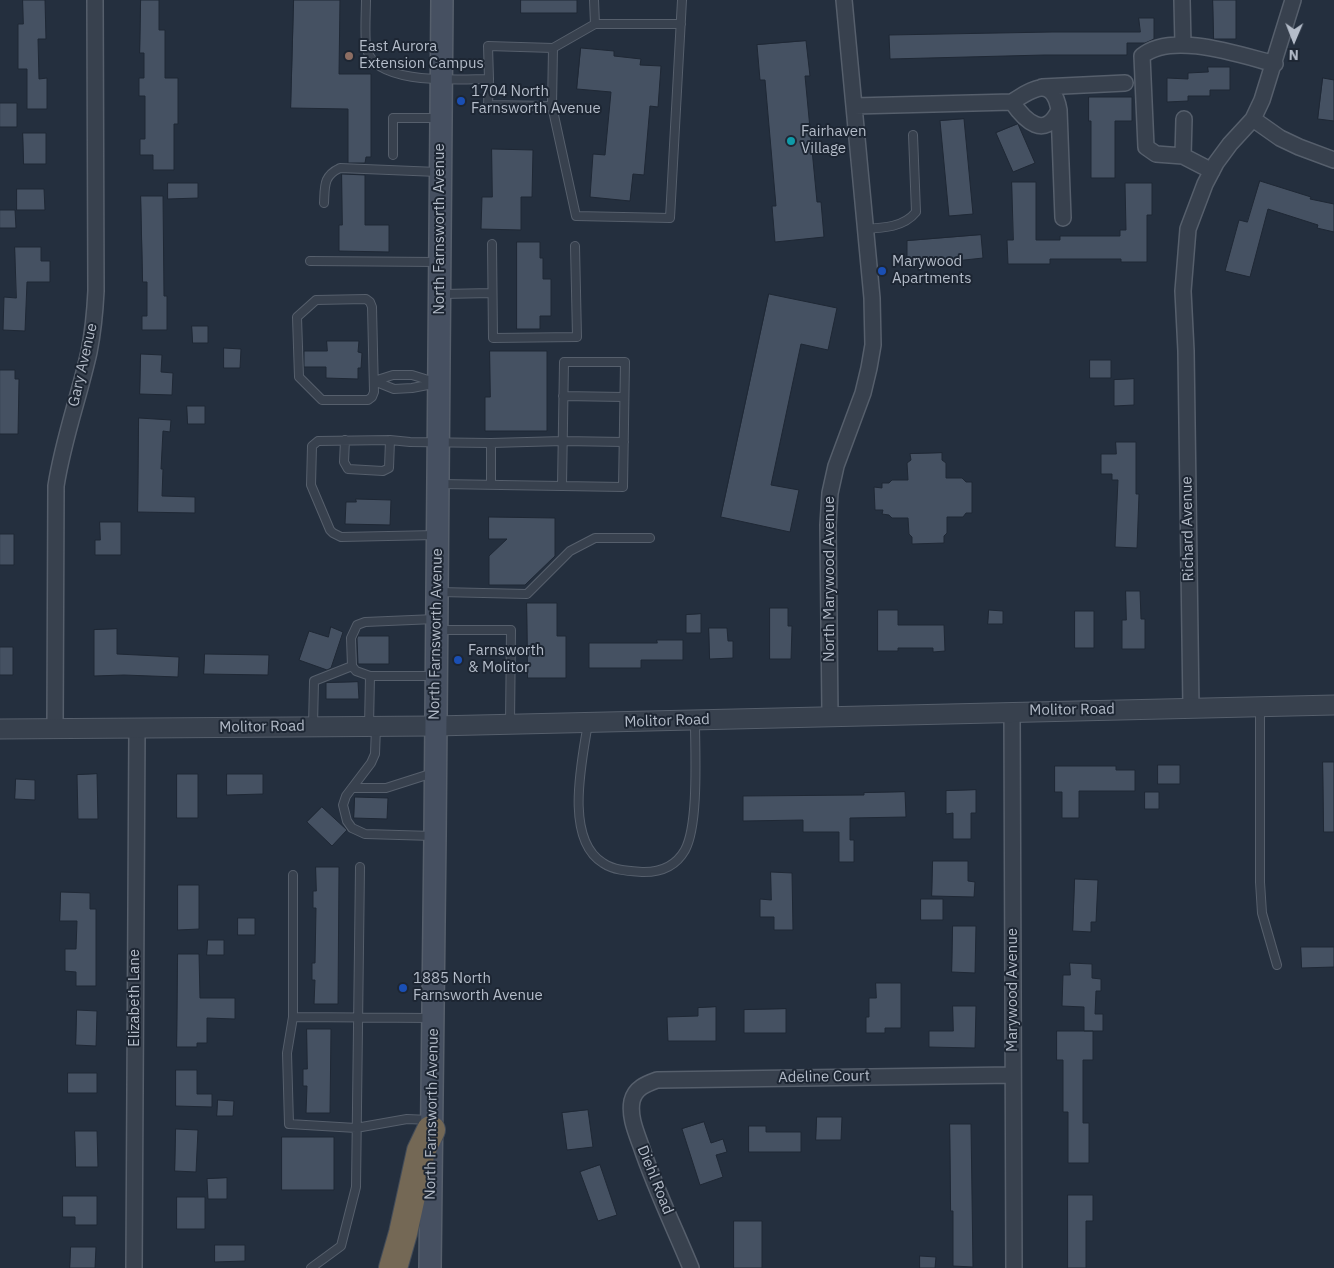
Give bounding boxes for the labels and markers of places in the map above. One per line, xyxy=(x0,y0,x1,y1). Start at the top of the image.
place label: East Aurora Extension Campus xyxy=(359,38,484,73)
marker: East Aurora Extension Campus xyxy=(343,50,355,62)
place label: 1704 North Farnsworth Avenue xyxy=(471,83,601,118)
marker: 1704 North Farnsworth Avenue xyxy=(455,95,467,107)
place label: Fairhaven Village xyxy=(801,123,866,158)
marker: Fairhaven Village xyxy=(785,135,797,147)
place label: Marywood Apartments xyxy=(892,253,972,288)
marker: Marywood Apartments xyxy=(876,265,888,277)
place label: Farnsworth & Molitor xyxy=(468,642,544,677)
marker: Farnsworth & Molitor xyxy=(452,654,464,666)
place label: 1885 North Farnsworth Avenue xyxy=(413,970,543,1005)
marker: 1885 North Farnsworth Avenue xyxy=(397,982,409,994)

